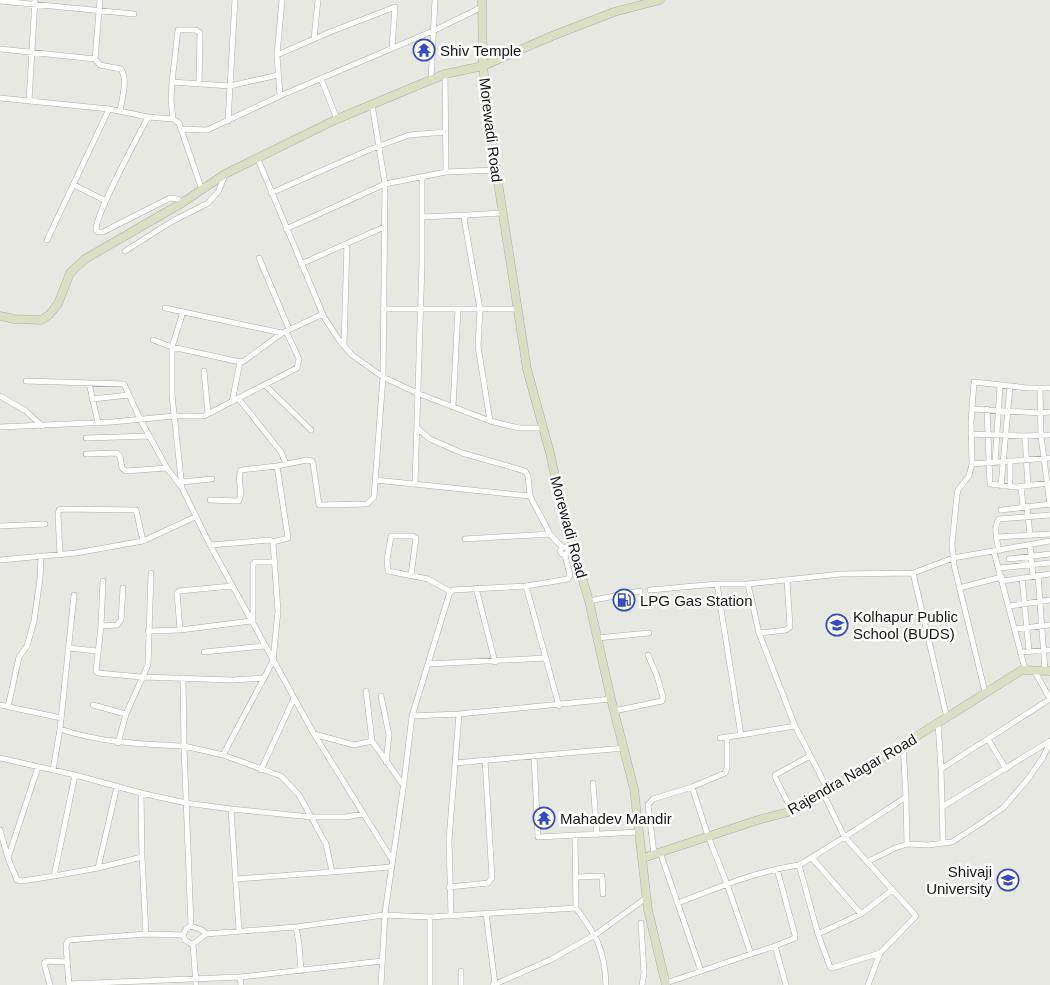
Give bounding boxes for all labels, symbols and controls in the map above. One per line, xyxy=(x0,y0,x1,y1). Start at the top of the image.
temple icon: Shiv Temple xyxy=(412,38,436,62)
place label: Shiv Temple xyxy=(440,42,521,59)
street label: Morewadi Road xyxy=(476,77,506,183)
street label: Morewadi Road xyxy=(547,474,591,580)
fuel station icon: LPG Gas Station xyxy=(612,588,636,612)
place label: LPG Gas Station xyxy=(640,592,753,609)
place label: Kolhapur Public School (BUDS) xyxy=(853,608,959,642)
school or university icon: Kolhapur Public School (BUDS) xyxy=(825,613,849,637)
street label: Rajendra Nagar Road xyxy=(785,730,919,818)
temple icon: Mahadev Mandir xyxy=(532,806,556,830)
place label: Mahadev Mandir xyxy=(560,810,672,827)
place label: Shivaji University xyxy=(926,863,992,897)
school or university icon: Shivaji University xyxy=(996,868,1020,892)

